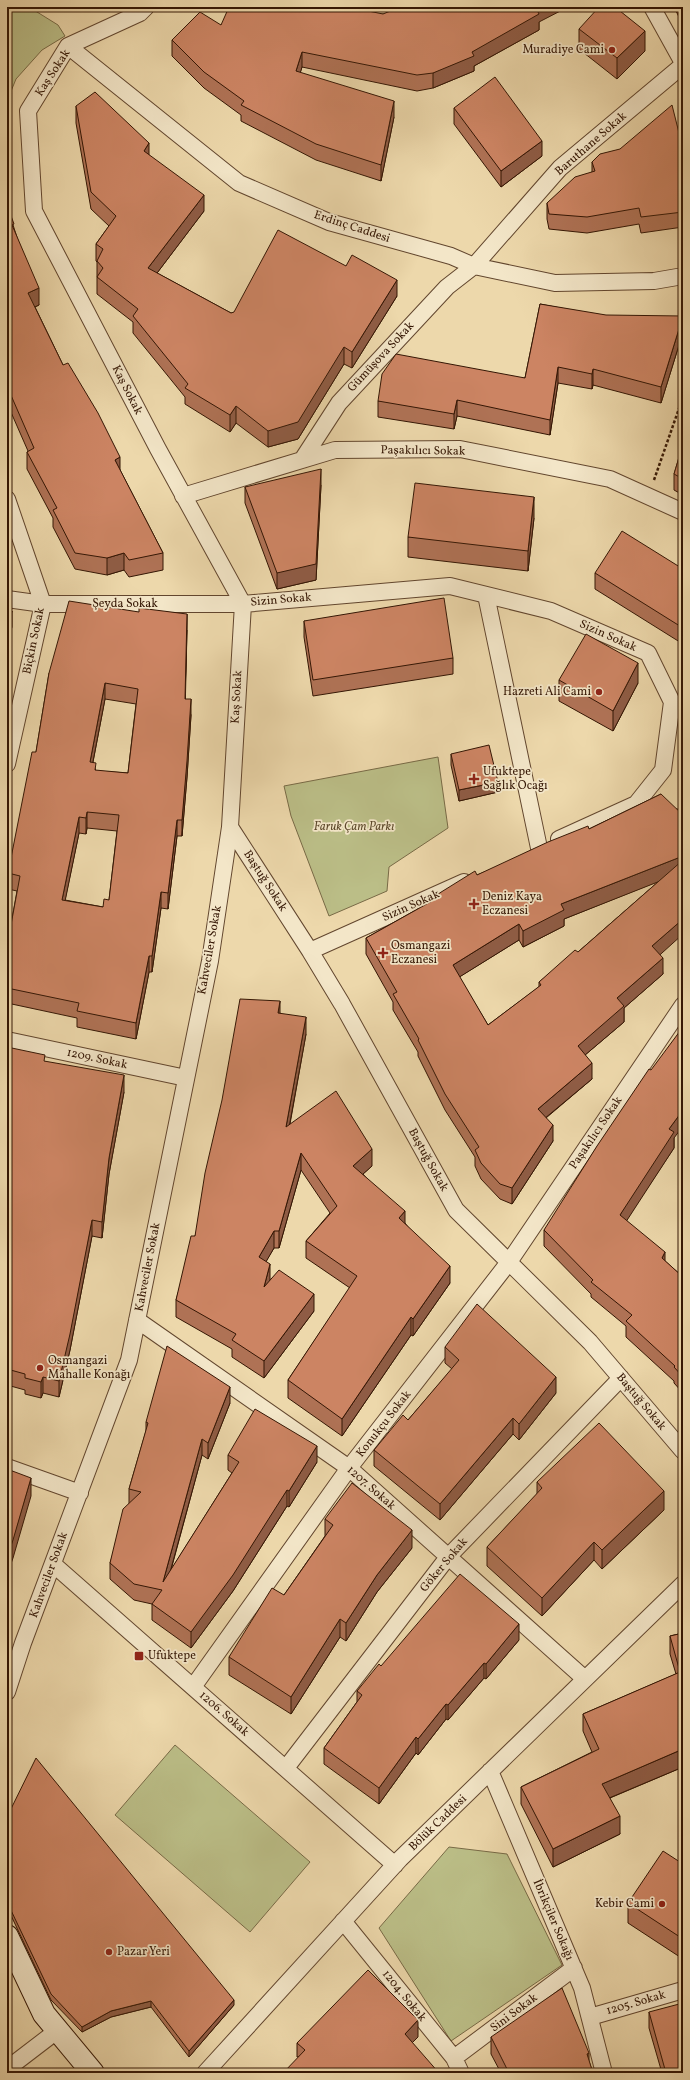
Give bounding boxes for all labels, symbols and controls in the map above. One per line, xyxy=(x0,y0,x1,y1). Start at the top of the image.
place label: Muradiye Cami xyxy=(522,42,604,58)
marker: Muradiye Cami xyxy=(607,45,617,55)
street label: Kaş Sokak xyxy=(32,46,75,100)
street label: Baruthane Sokak xyxy=(552,108,630,179)
street label: Erdinç Caddesi xyxy=(312,207,393,247)
street label: Gümüşova Sokak xyxy=(344,318,418,396)
street label: Kaş Sokak xyxy=(108,362,147,418)
street label: Paşakılıcı Sokak xyxy=(380,442,466,460)
street label: Sizin Sokak xyxy=(250,589,313,611)
street label: Şeyda Sokak xyxy=(92,596,158,612)
street label: Biçkin Sokak xyxy=(19,606,49,676)
street label: Sizin Sokak xyxy=(577,616,640,656)
street label: Kaş Sokak xyxy=(228,669,246,724)
place label: Hazreti Ali Cami xyxy=(503,684,591,700)
marker: Hazreti Ali Cami xyxy=(594,687,604,697)
place label: Ufuktepe Sağlık Ocağı xyxy=(483,764,548,794)
marker: Ufuktepe Sağlık Ocağı xyxy=(468,773,480,785)
park label: Faruk Çam Parkı xyxy=(314,819,394,835)
street label: Baştuğ Sokak xyxy=(239,847,291,915)
street label: Sizin Sokak xyxy=(380,886,443,926)
place label: Deniz Kaya Eczanesi xyxy=(482,889,542,919)
marker: Deniz Kaya Eczanesi xyxy=(469,899,479,909)
street label: Kahveciler Sokak xyxy=(194,904,226,996)
place label: Osmangazi Eczanesi xyxy=(391,938,451,968)
marker: Osmangazi Eczanesi xyxy=(378,948,388,958)
street label: 1209. Sokak xyxy=(65,1045,129,1073)
street label: Paşakılıcı Sokak xyxy=(566,1093,627,1173)
street label: Baştuğ Sokak xyxy=(404,1125,452,1195)
street label: Kahveciler Sokak xyxy=(132,1221,165,1313)
place label: Osmangazi Mahalle Konağı xyxy=(48,1353,131,1383)
marker: Osmangazi Mahalle Konağı xyxy=(35,1363,45,1373)
street label: Baştuğ Sokak xyxy=(612,1370,670,1434)
street label: Konukçu Sokak xyxy=(353,1387,415,1461)
street label: 1207. Sokak xyxy=(343,1462,399,1514)
street label: Kahveciler Sokak xyxy=(26,1529,72,1620)
street label: Göker Sokak xyxy=(417,1534,472,1596)
place label: Ufuktepe xyxy=(148,1648,196,1664)
marker: Ufuktepe xyxy=(133,1650,145,1662)
street label: 1206. Sokak xyxy=(196,1688,253,1741)
street label: Bölük Caddesi xyxy=(406,1791,471,1855)
street label: İbrikçiler Sokağı xyxy=(529,1877,577,1963)
place label: Kebir Cami xyxy=(595,1896,654,1912)
marker: Kebir Cami xyxy=(657,1899,667,1909)
place label: Pazar Yeri xyxy=(117,1944,170,1960)
marker: Pazar Yeri xyxy=(104,1947,114,1957)
street label: 1204. Sokak xyxy=(378,1967,430,2026)
street label: 1205. Sokak xyxy=(604,1987,668,2019)
street label: Sini Sokak xyxy=(487,1990,541,2036)

